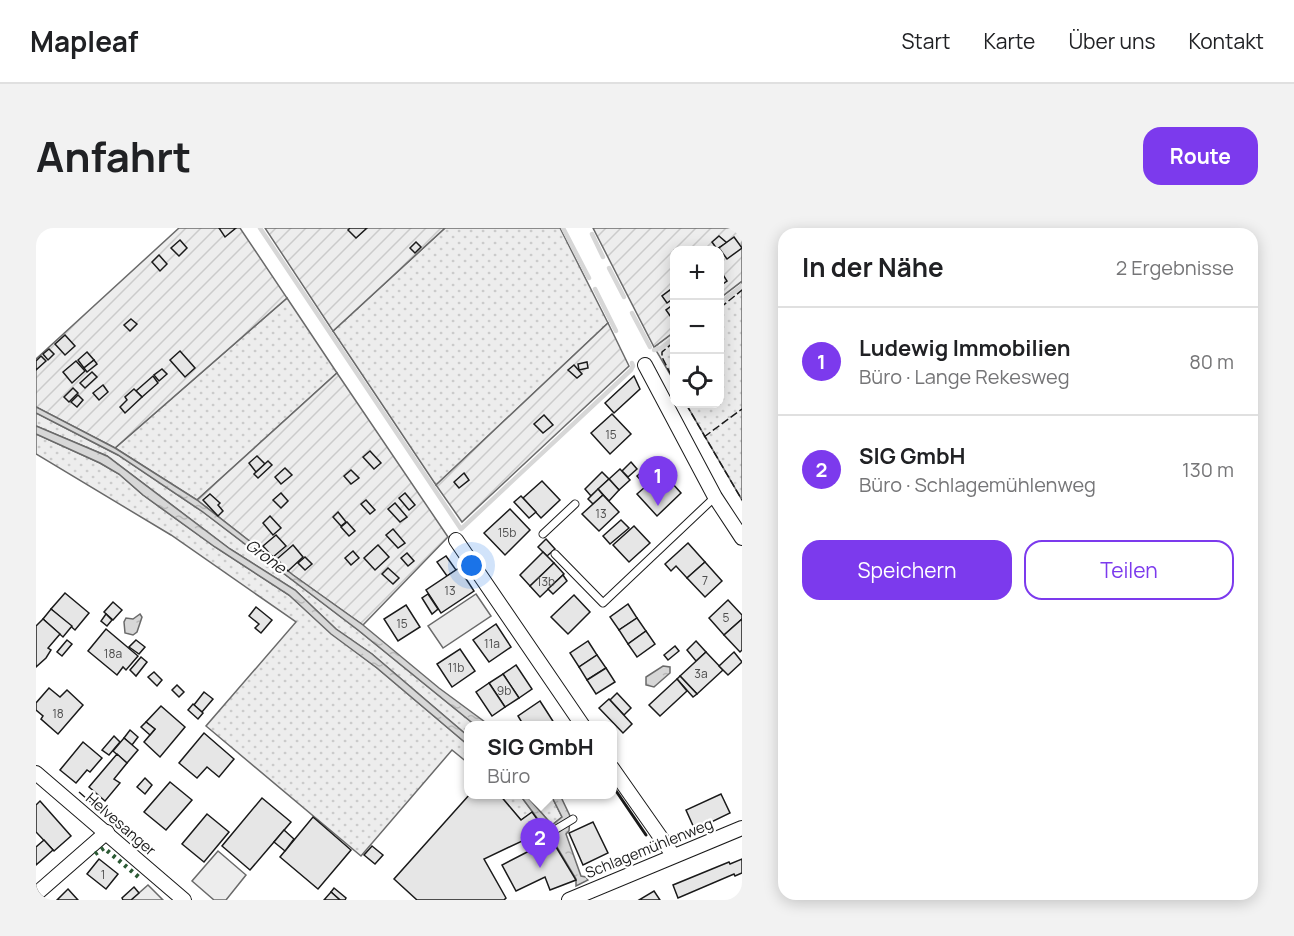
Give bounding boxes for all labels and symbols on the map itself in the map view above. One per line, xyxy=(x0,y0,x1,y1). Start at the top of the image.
house number: 15 xyxy=(605,426,617,443)
pin: 1 xyxy=(638,456,678,506)
house number: 13 xyxy=(595,505,607,522)
house number: 15b xyxy=(498,524,516,541)
water label: Grone xyxy=(241,534,292,579)
your location xyxy=(457,551,486,580)
house number: 7 xyxy=(702,572,708,589)
house number: 13b xyxy=(537,573,555,590)
house number: 13 xyxy=(444,582,456,599)
house number: 5 xyxy=(723,609,730,626)
house number: 15 xyxy=(396,615,408,632)
house number: 11a xyxy=(484,635,500,652)
house number: 18a xyxy=(104,645,122,662)
house number: 11b xyxy=(448,659,464,676)
house number: 3a xyxy=(694,665,708,682)
house number: 9b xyxy=(497,682,511,699)
house number: 18 xyxy=(52,705,64,722)
street label: Helvesanger xyxy=(81,788,161,861)
street label: Schlagemühlenweg xyxy=(582,813,716,883)
pin: 2 xyxy=(520,818,560,868)
house number: 1 xyxy=(101,866,105,883)

